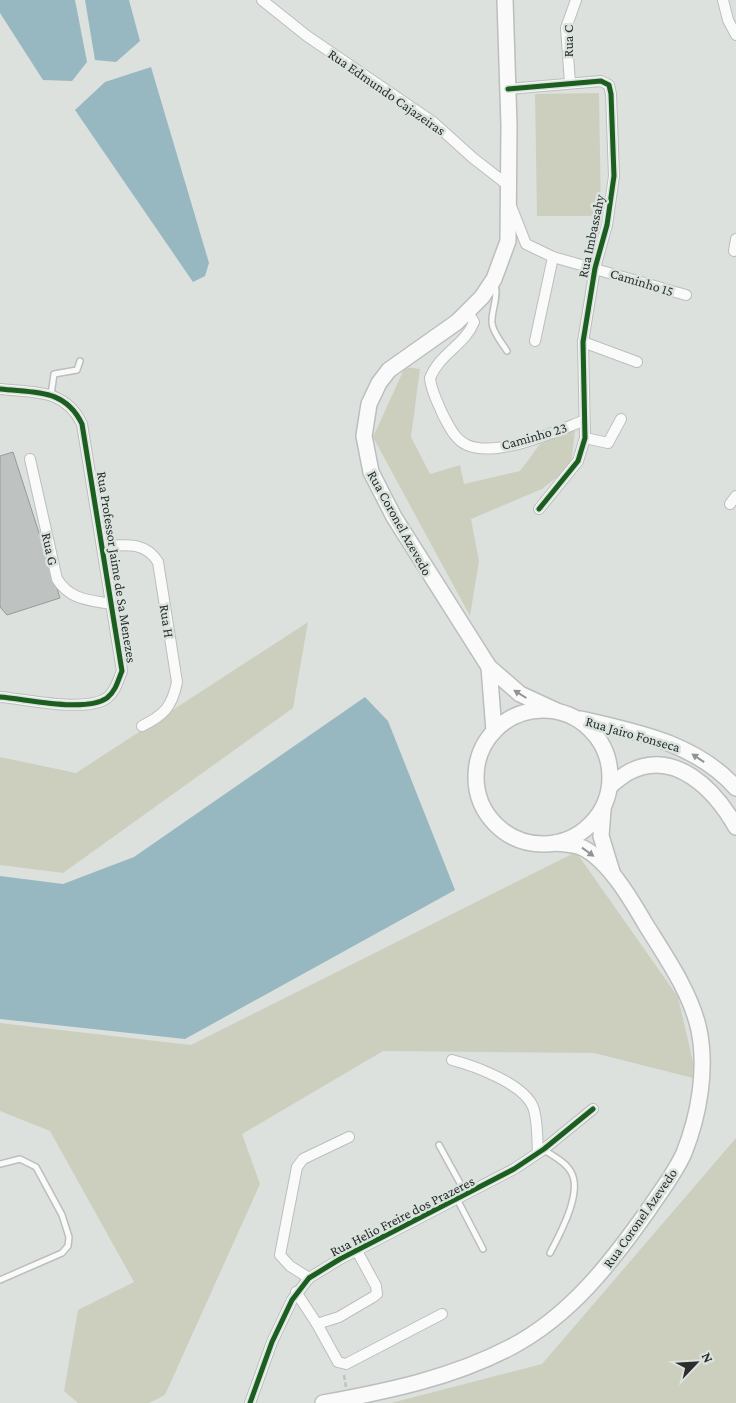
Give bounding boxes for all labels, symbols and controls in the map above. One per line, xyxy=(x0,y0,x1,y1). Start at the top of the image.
street label: Rua C xyxy=(560,25,576,57)
street label: Rua Edmundo Cajazeiras xyxy=(325,46,449,139)
street label: Rua Imbassahy xyxy=(574,192,608,279)
street label: Caminho 15 xyxy=(608,265,676,299)
street label: Caminho 23 xyxy=(499,419,569,453)
street label: Rua Coronel Azevedo xyxy=(364,468,436,578)
street label: Rua Professor Jaime de Sa Menezes xyxy=(94,470,140,664)
street label: Rua G xyxy=(38,531,62,567)
street label: Rua H xyxy=(156,603,178,639)
one-way arrow xyxy=(514,689,527,698)
street label: Rua Jairo Fonseca xyxy=(584,713,683,755)
one-way arrow xyxy=(691,753,705,763)
one-way arrow xyxy=(581,847,595,857)
street label: Rua Coronel Azevedo xyxy=(600,1165,680,1271)
street label: Rua Helio Freire dos Prazeres xyxy=(327,1173,477,1259)
north arrow xyxy=(671,1338,721,1388)
text: N xyxy=(699,1350,717,1366)

